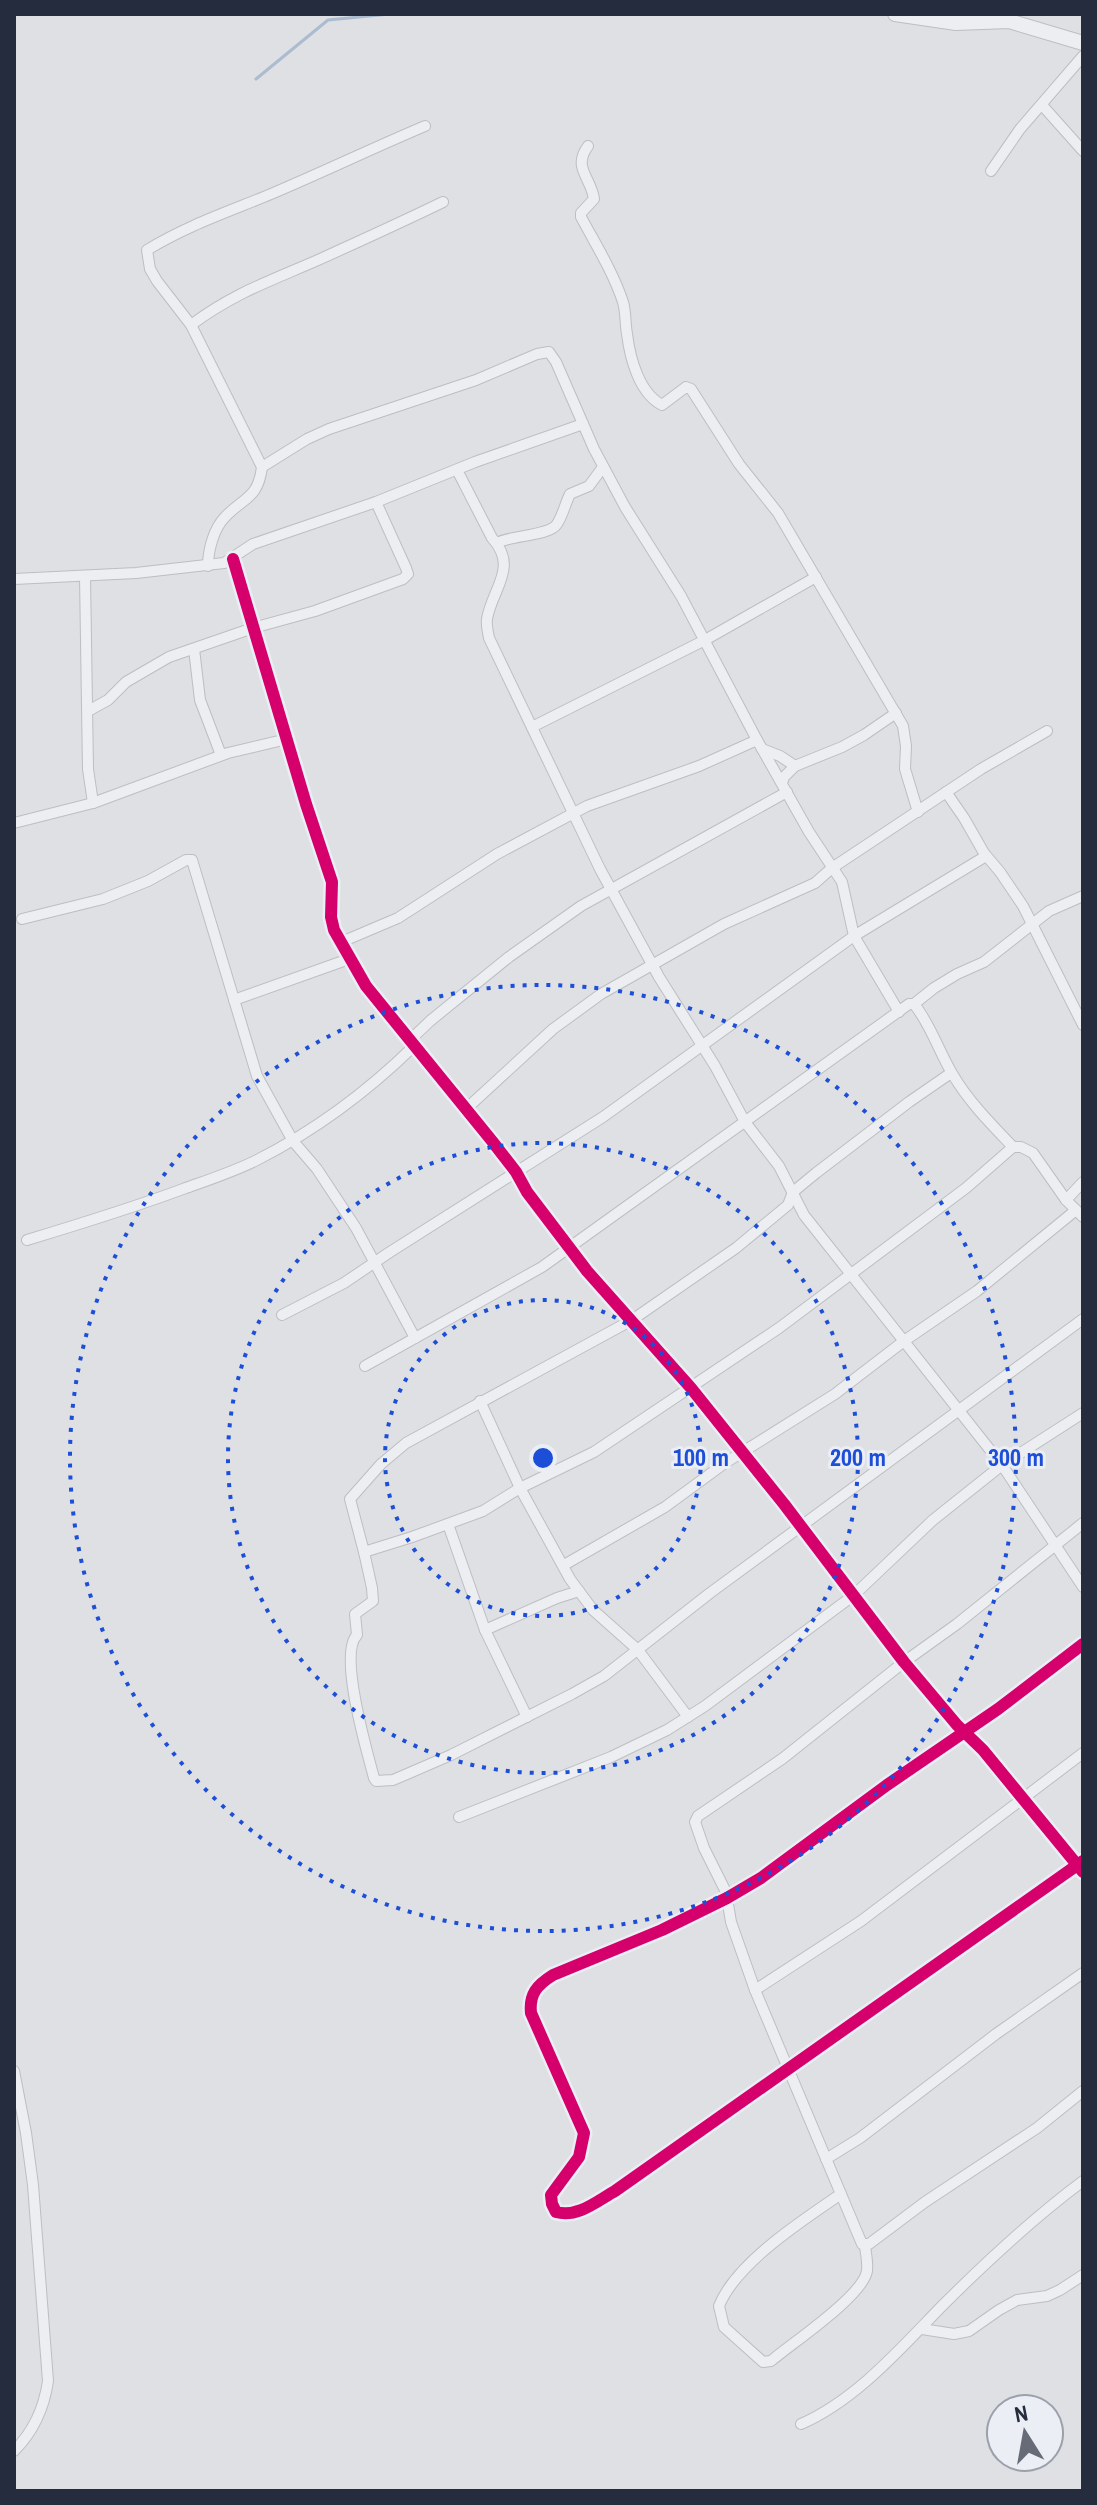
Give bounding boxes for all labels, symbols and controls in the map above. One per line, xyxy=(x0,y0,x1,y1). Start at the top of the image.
text: 100 m xyxy=(673,1441,729,1473)
text: 200 m xyxy=(830,1441,886,1473)
text: 300 m xyxy=(988,1441,1044,1473)
centre of rings xyxy=(529,1444,557,1472)
north arrow xyxy=(985,2393,1065,2473)
text: N xyxy=(1012,2397,1030,2429)

